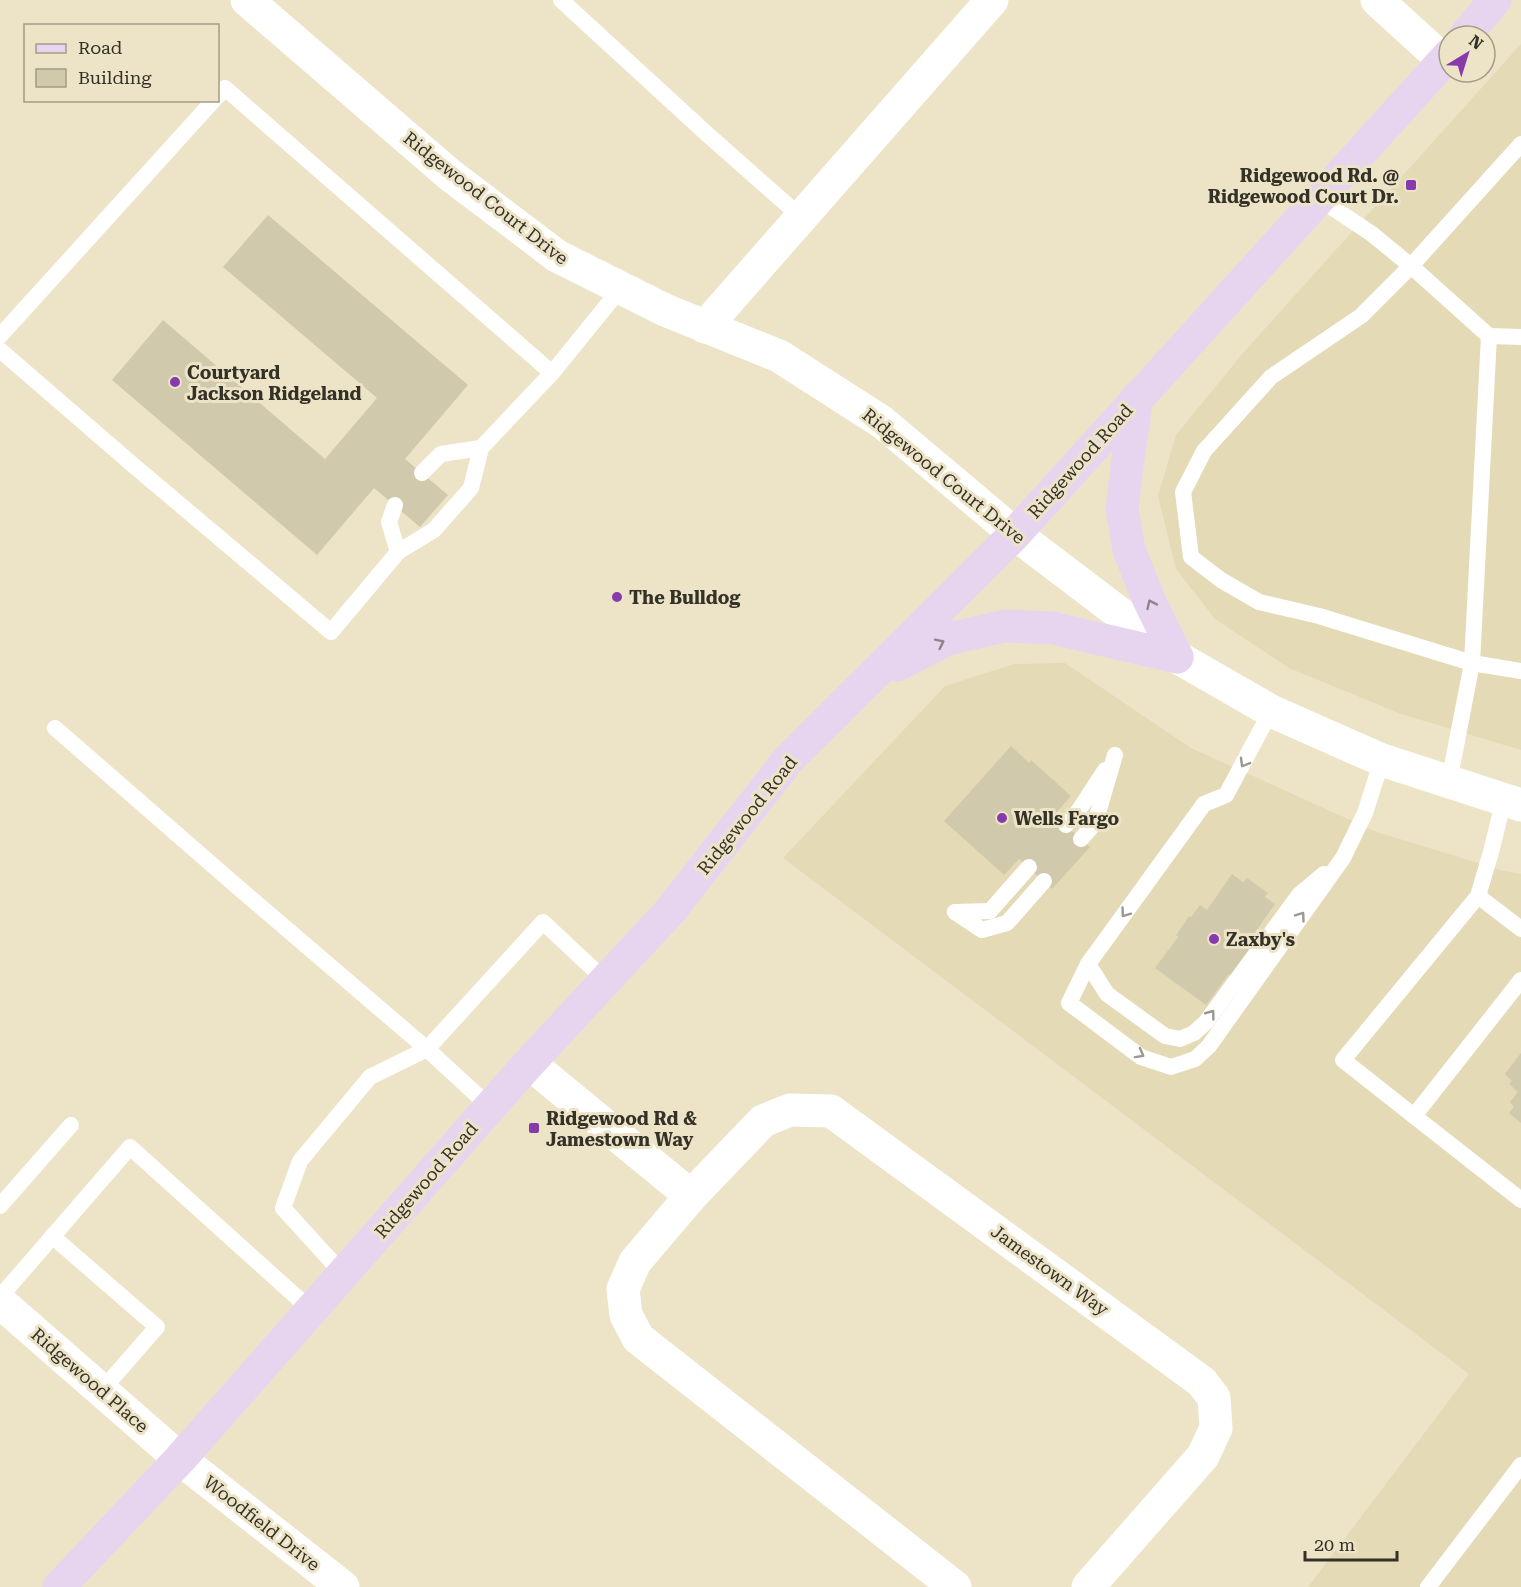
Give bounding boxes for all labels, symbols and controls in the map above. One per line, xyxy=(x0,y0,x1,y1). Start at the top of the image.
legend xyxy=(24,24,219,102)
north arrow xyxy=(1437,24,1497,84)
text: N xyxy=(1465,31,1487,54)
text: Road xyxy=(78,37,123,58)
text: Building xyxy=(78,67,152,88)
street label: Ridgewood Court Drive xyxy=(399,127,573,269)
place label: Ridgewood Rd. @ Ridgewood Court Dr. xyxy=(1208,165,1399,207)
marker: Ridgewood Rd. @ Ridgewood Court Dr. xyxy=(1404,178,1418,192)
place label: Courtyard Jackson Ridgeland xyxy=(187,362,361,404)
marker: Courtyard Jackson Ridgeland xyxy=(168,375,182,389)
street label: Ridgewood Road xyxy=(1023,399,1137,522)
street label: Ridgewood Court Drive xyxy=(858,404,1030,548)
place label: The Bulldog xyxy=(629,587,741,608)
marker: The Bulldog xyxy=(610,590,624,604)
one-way arrow xyxy=(1147,600,1159,611)
one-way arrow xyxy=(933,639,944,651)
street label: Ridgewood Road xyxy=(693,751,801,878)
one-way arrow xyxy=(1240,757,1251,767)
place label: Wells Fargo xyxy=(1014,808,1119,829)
marker: Wells Fargo xyxy=(995,811,1009,825)
one-way arrow xyxy=(1121,907,1132,918)
one-way arrow xyxy=(1294,912,1305,923)
place label: Zaxby's xyxy=(1226,929,1295,950)
marker: Zaxby's xyxy=(1207,932,1221,946)
one-way arrow xyxy=(1204,1010,1215,1021)
one-way arrow xyxy=(1134,1047,1144,1059)
place label: Ridgewood Rd & Jamestown Way xyxy=(546,1108,697,1150)
street label: Ridgewood Road xyxy=(370,1118,482,1242)
marker: Ridgewood Rd & Jamestown Way xyxy=(527,1121,541,1135)
street label: Jamestown Way xyxy=(987,1220,1113,1320)
street label: Ridgewood Place xyxy=(27,1323,153,1437)
street label: Woodfield Drive xyxy=(200,1471,324,1575)
scale bar xyxy=(1305,1524,1396,1562)
text: 20 m xyxy=(1314,1534,1355,1555)

